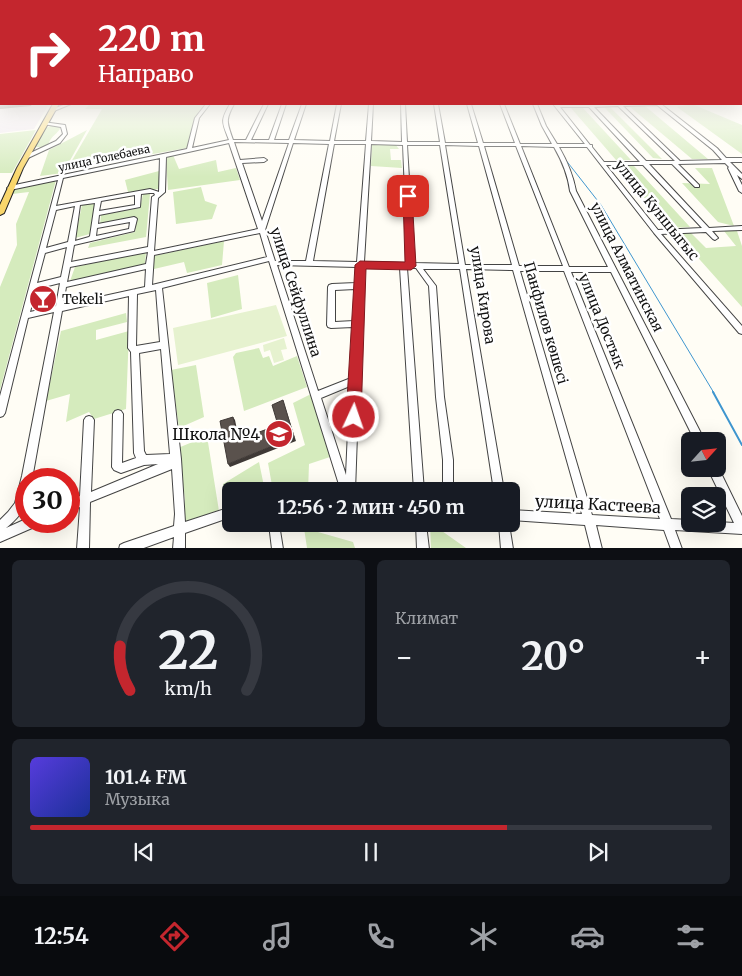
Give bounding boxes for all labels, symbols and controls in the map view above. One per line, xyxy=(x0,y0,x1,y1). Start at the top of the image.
text: 220 m xyxy=(98,17,205,61)
icon: right xyxy=(15,20,80,85)
text: Направо xyxy=(98,60,194,88)
street label: улица Толебаева xyxy=(57,141,151,175)
street label: улица Куншыгыс xyxy=(611,156,703,264)
pin xyxy=(387,175,429,217)
icon: arrive xyxy=(394,182,422,210)
street label: улица Алматинская xyxy=(587,199,667,335)
street label: улица Сейфуллина xyxy=(267,225,326,360)
street label: улица Кирова xyxy=(466,245,500,346)
street label: Панфилов көшесі xyxy=(520,260,572,387)
street label: улица Достык xyxy=(575,271,629,371)
bar icon: Tekeli xyxy=(28,284,58,314)
place label: Tekeli xyxy=(62,290,104,308)
position arrow xyxy=(327,390,379,442)
school or university icon: Школа №4 xyxy=(264,419,294,449)
place label: Школа №4 xyxy=(172,424,260,444)
north arrow xyxy=(681,432,726,478)
map controls xyxy=(681,432,726,532)
speed limit sign: 30 xyxy=(15,468,80,533)
button: layers xyxy=(681,487,726,532)
street label: улица Кастеева xyxy=(535,491,662,517)
text: 12:56 · 2 мин · 450 m xyxy=(277,495,465,519)
text: Климат xyxy=(395,608,458,628)
text: 22 xyxy=(158,618,219,683)
text: 20° xyxy=(521,633,586,680)
text: − xyxy=(395,639,414,675)
text: + xyxy=(693,639,712,675)
text: km/h xyxy=(165,677,212,700)
text: 101.4 FM xyxy=(105,765,186,789)
text: Музыка xyxy=(105,789,170,809)
icon: previous xyxy=(130,838,158,866)
icon: pause xyxy=(357,838,385,866)
icon: next xyxy=(584,838,612,866)
icon: directions xyxy=(157,919,192,954)
icon: music xyxy=(260,919,295,954)
icon: phone xyxy=(363,919,398,954)
icon: climate xyxy=(466,919,501,954)
icon: car xyxy=(570,919,605,954)
icon: filters xyxy=(673,919,708,954)
text: 12:54 xyxy=(34,922,89,950)

